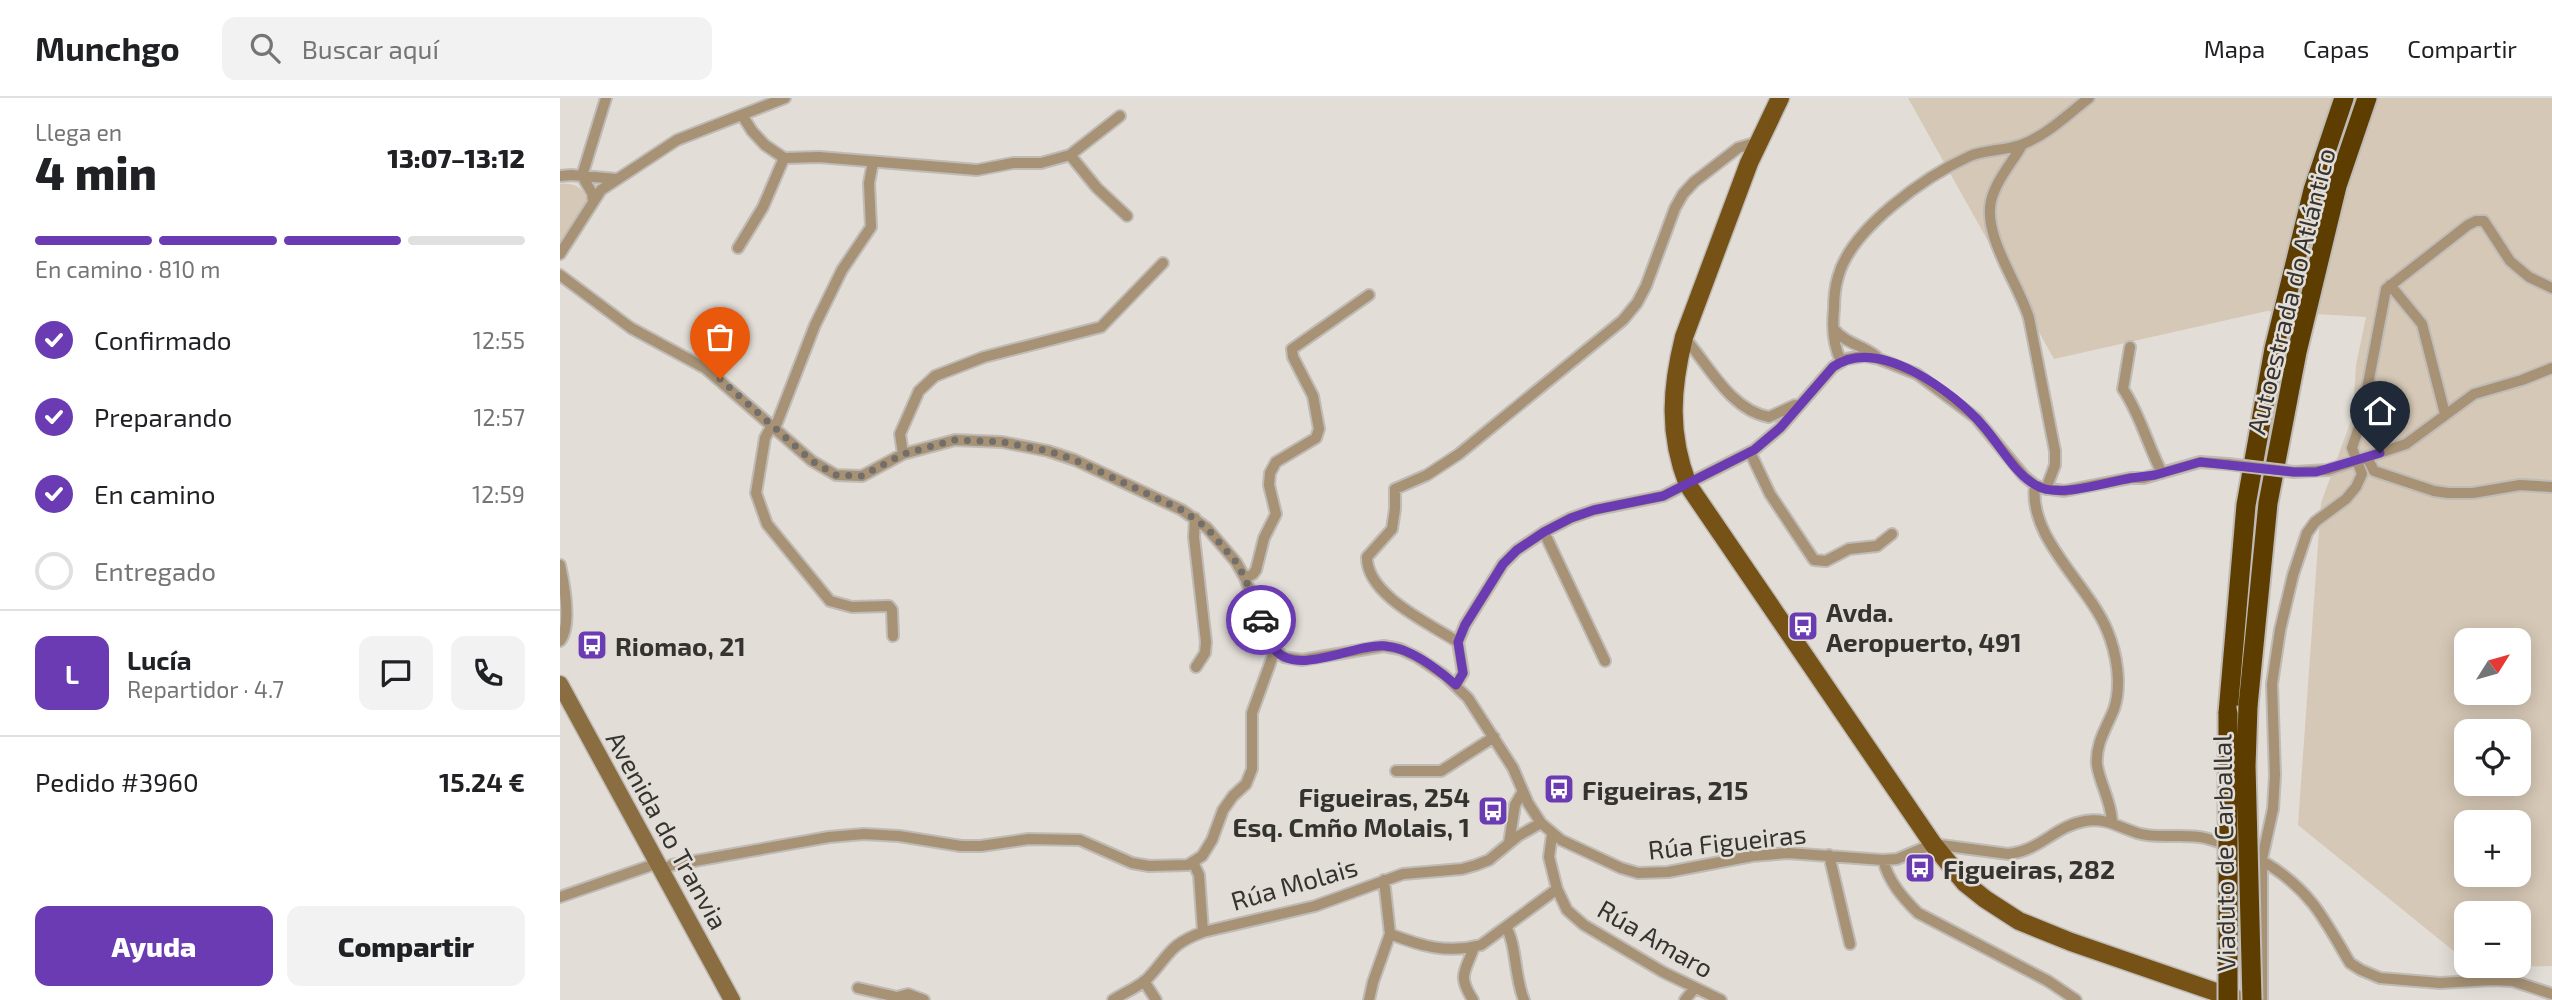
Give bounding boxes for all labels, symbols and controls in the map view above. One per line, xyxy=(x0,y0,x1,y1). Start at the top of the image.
search box xyxy=(222,17,712,80)
text: Munchgo xyxy=(35,28,180,68)
icon: search xyxy=(246,29,284,67)
text: Buscar aquí xyxy=(302,33,439,64)
text: Mapa xyxy=(2204,34,2265,63)
text: Capas xyxy=(2303,34,2369,63)
text: Compartir xyxy=(2407,34,2517,63)
text: Llega en xyxy=(35,118,122,146)
text: 13:07–13:12 xyxy=(387,142,525,173)
text: 4 min xyxy=(35,144,157,199)
street label: Autoestrada do Atlántico xyxy=(2239,145,2341,437)
text: En camino · 810 m xyxy=(35,255,220,283)
pin xyxy=(690,307,750,379)
icon: bag xyxy=(701,318,739,356)
icon: check xyxy=(35,321,73,359)
text: Confirmado xyxy=(94,324,232,355)
text: 12:55 xyxy=(473,326,525,354)
pin xyxy=(2350,381,2410,453)
icon: home xyxy=(2361,392,2399,430)
icon: check xyxy=(35,398,73,436)
text: Preparando xyxy=(94,401,232,432)
text: 12:57 xyxy=(473,403,525,431)
icon: check xyxy=(35,475,73,513)
text: En camino xyxy=(94,478,216,509)
text: 12:59 xyxy=(472,480,525,508)
text: Entregado xyxy=(94,555,216,586)
courier xyxy=(1226,585,1296,655)
place label: Avda. Aeropuerto, 491 xyxy=(1826,596,2022,657)
icon: car xyxy=(1242,601,1280,639)
bus stop icon: Avda. Aeropuerto, 491 xyxy=(1786,609,1820,643)
bus stop icon: Riomao, 21 xyxy=(575,628,609,662)
north arrow xyxy=(2454,628,2530,705)
map controls xyxy=(2454,628,2531,978)
place label: Riomao, 21 xyxy=(615,630,746,661)
button: chat xyxy=(359,636,433,710)
button: phone xyxy=(451,636,525,710)
text: Lucía xyxy=(127,644,192,675)
text: L xyxy=(65,658,79,689)
text: Repartidor · 4.7 xyxy=(127,675,284,703)
button: locate xyxy=(2454,719,2531,796)
street label: Avenida do Tranvia xyxy=(601,726,735,934)
street label: Viaduto de Carballal xyxy=(2205,734,2241,972)
text: Pedido #3960 xyxy=(35,766,199,797)
text: 15.24 € xyxy=(439,766,525,797)
bus stop icon: Figueiras, 215 xyxy=(1542,772,1576,806)
place label: Figueiras, 215 xyxy=(1582,774,1748,805)
place label: Figueiras, 254 Esq. Cmño Molais, 1 xyxy=(1232,781,1470,842)
bus stop icon: Figueiras, 254 Esq. Cmño Molais, 1 xyxy=(1476,794,1510,828)
button: + xyxy=(2454,810,2531,887)
street label: Rúa Figueiras xyxy=(1646,817,1808,865)
street label: Rúa Molais xyxy=(1227,850,1361,916)
bus stop icon: Figueiras, 282 xyxy=(1903,851,1937,885)
place label: Figueiras, 282 xyxy=(1943,853,2115,884)
street label: Rúa Amaro xyxy=(1593,892,1719,984)
button: − xyxy=(2454,901,2531,978)
button: Ayuda xyxy=(35,906,273,986)
button: Compartir xyxy=(287,906,525,986)

